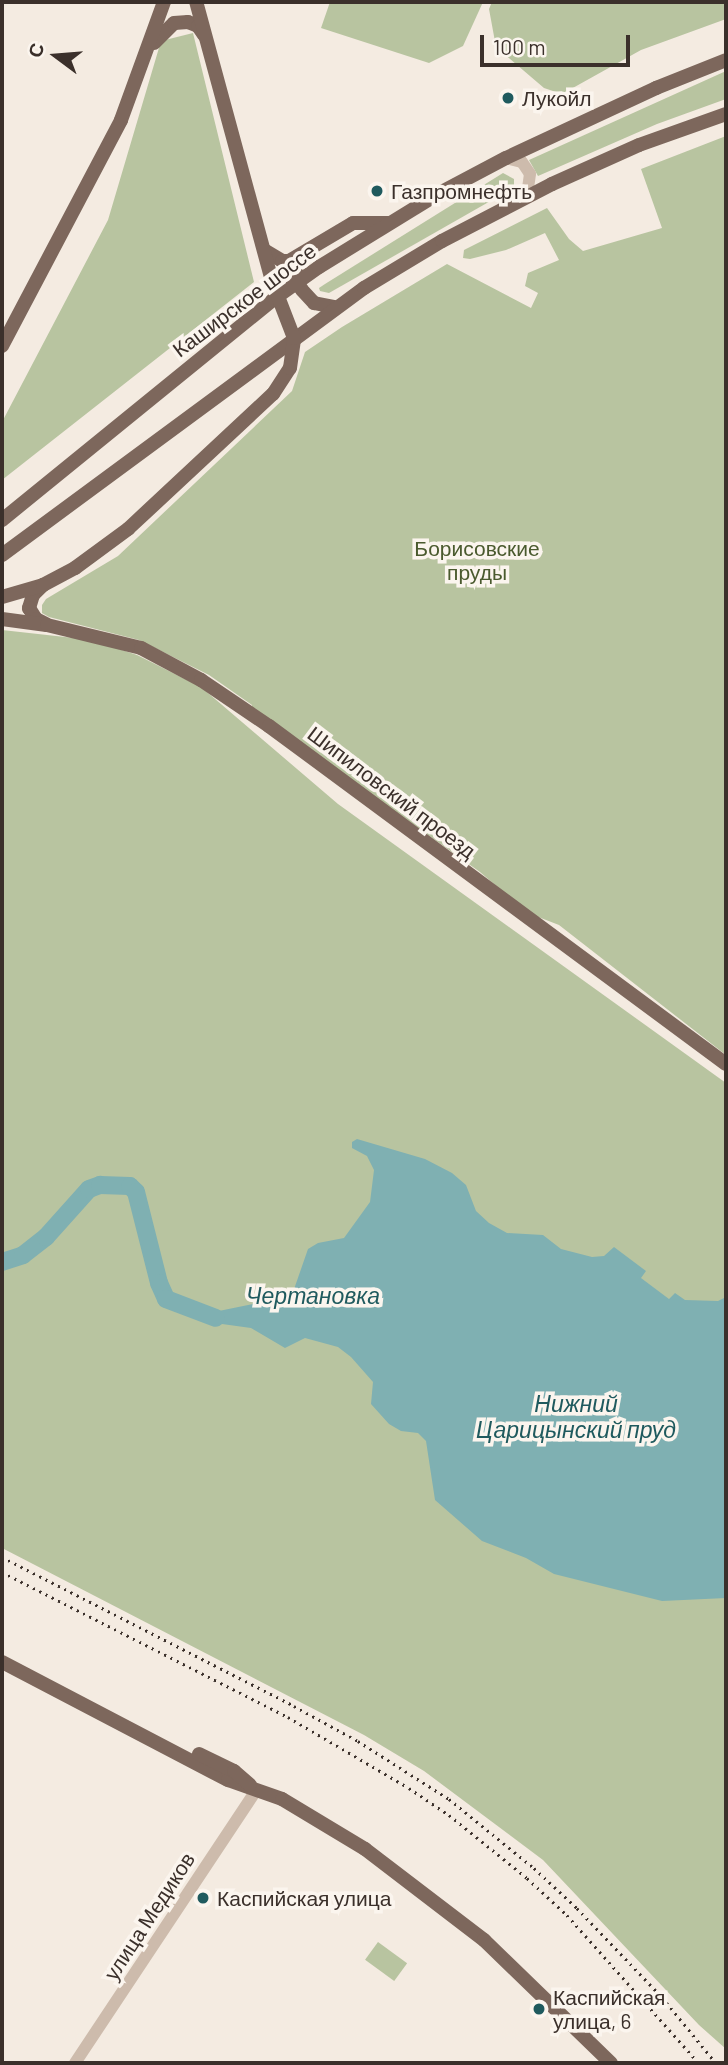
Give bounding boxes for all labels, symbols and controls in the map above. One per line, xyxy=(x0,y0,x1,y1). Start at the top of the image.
north arrow xyxy=(21,21,91,91)
scale bar xyxy=(483,21,634,65)
text: 100 m xyxy=(493,34,546,59)
text: С xyxy=(22,40,48,60)
place label: Лукойл xyxy=(522,85,592,111)
marker: Лукойл xyxy=(500,90,516,106)
place label: Газпромнефть xyxy=(391,178,532,204)
marker: Газпромнефть xyxy=(369,183,385,199)
street label: Каширское шоссе xyxy=(167,238,321,362)
park label: Борисовские пруды xyxy=(414,535,540,585)
street label: Шипиловский проезд xyxy=(303,721,481,863)
water label: Чертановка xyxy=(246,1281,380,1309)
water label: Нижний Царицынский пруд xyxy=(476,1389,676,1443)
street label: улица Медиков xyxy=(98,1847,200,1985)
place label: Каспийская улица xyxy=(217,1885,391,1911)
marker: Каспийская улица xyxy=(195,1890,211,1906)
place label: Каспийская улица, 6 xyxy=(553,1984,665,2034)
marker: Каспийская улица, 6 xyxy=(531,2001,547,2017)

